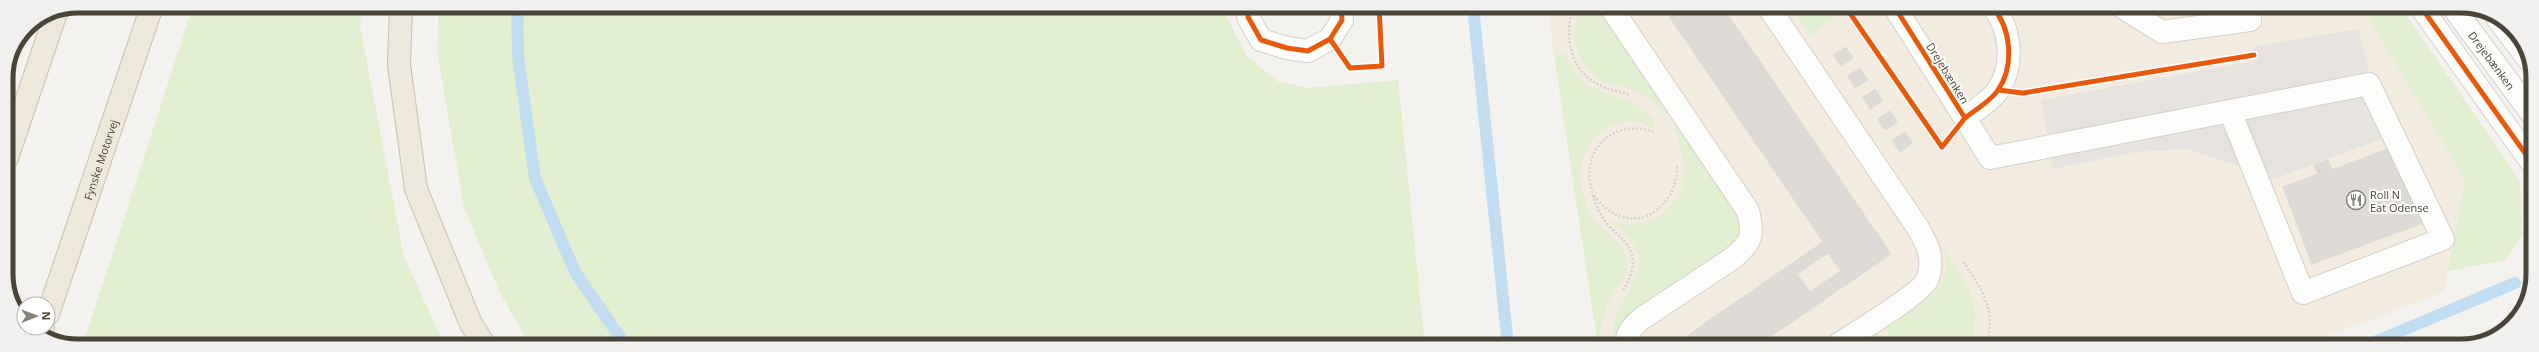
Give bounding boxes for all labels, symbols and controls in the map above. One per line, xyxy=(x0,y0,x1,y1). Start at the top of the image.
street label: Drejebænken xyxy=(2466,28,2519,92)
street label: Drejebænken xyxy=(1923,40,1973,106)
street label: Fynske Motorvej xyxy=(80,117,121,202)
place label: Roll N Eat Odense xyxy=(2370,187,2429,215)
restaurant icon: Roll N Eat Odense xyxy=(2345,189,2367,211)
north arrow xyxy=(16,296,56,336)
text: N xyxy=(39,311,54,320)

